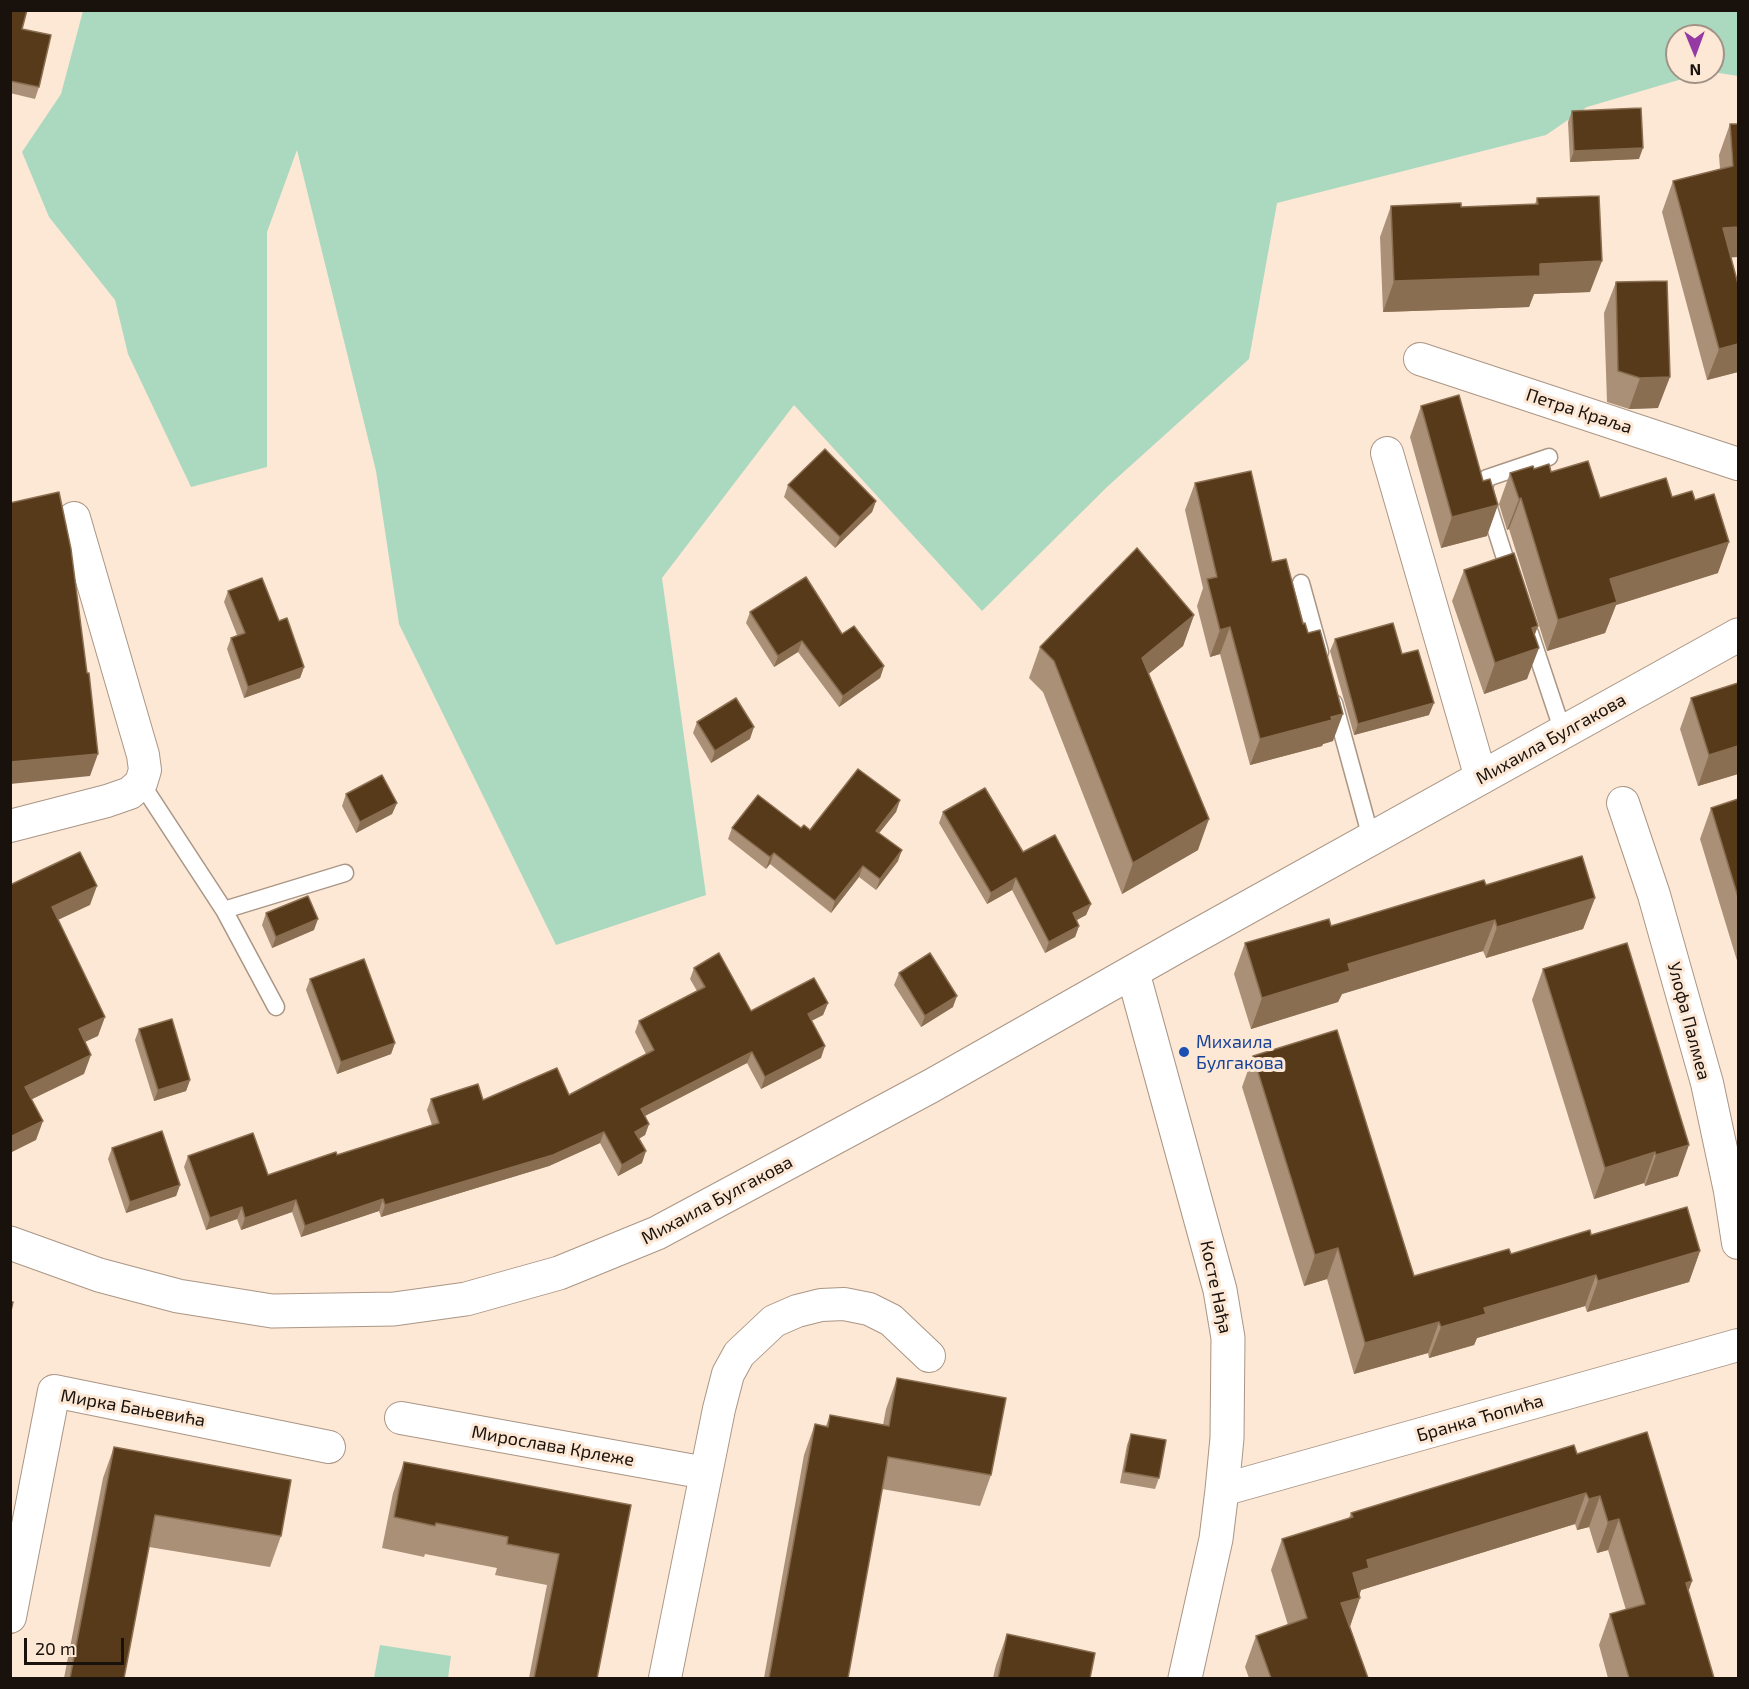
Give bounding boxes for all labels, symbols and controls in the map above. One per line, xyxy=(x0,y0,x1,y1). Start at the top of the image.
north arrow xyxy=(1665,24,1725,84)
text: N xyxy=(1689,61,1701,80)
street label: Петра Краља xyxy=(1523,384,1635,438)
street label: Михаила Булгакова xyxy=(1472,689,1630,789)
street label: Улофа Палмеа xyxy=(1663,960,1715,1082)
place label: Михаила Булгакова xyxy=(1196,1031,1284,1074)
marker: Михаила Булгакова xyxy=(1177,1045,1191,1059)
street label: Михаила Булгакова xyxy=(638,1151,796,1249)
street label: Косте Нађа xyxy=(1196,1239,1236,1335)
street label: Мирка Бањевића xyxy=(59,1385,207,1431)
street label: Бранка Ћопића xyxy=(1414,1390,1546,1446)
street label: Мирослава Крлеже xyxy=(470,1421,636,1471)
scale bar xyxy=(27,1626,128,1664)
text: 20 m xyxy=(35,1637,76,1659)

